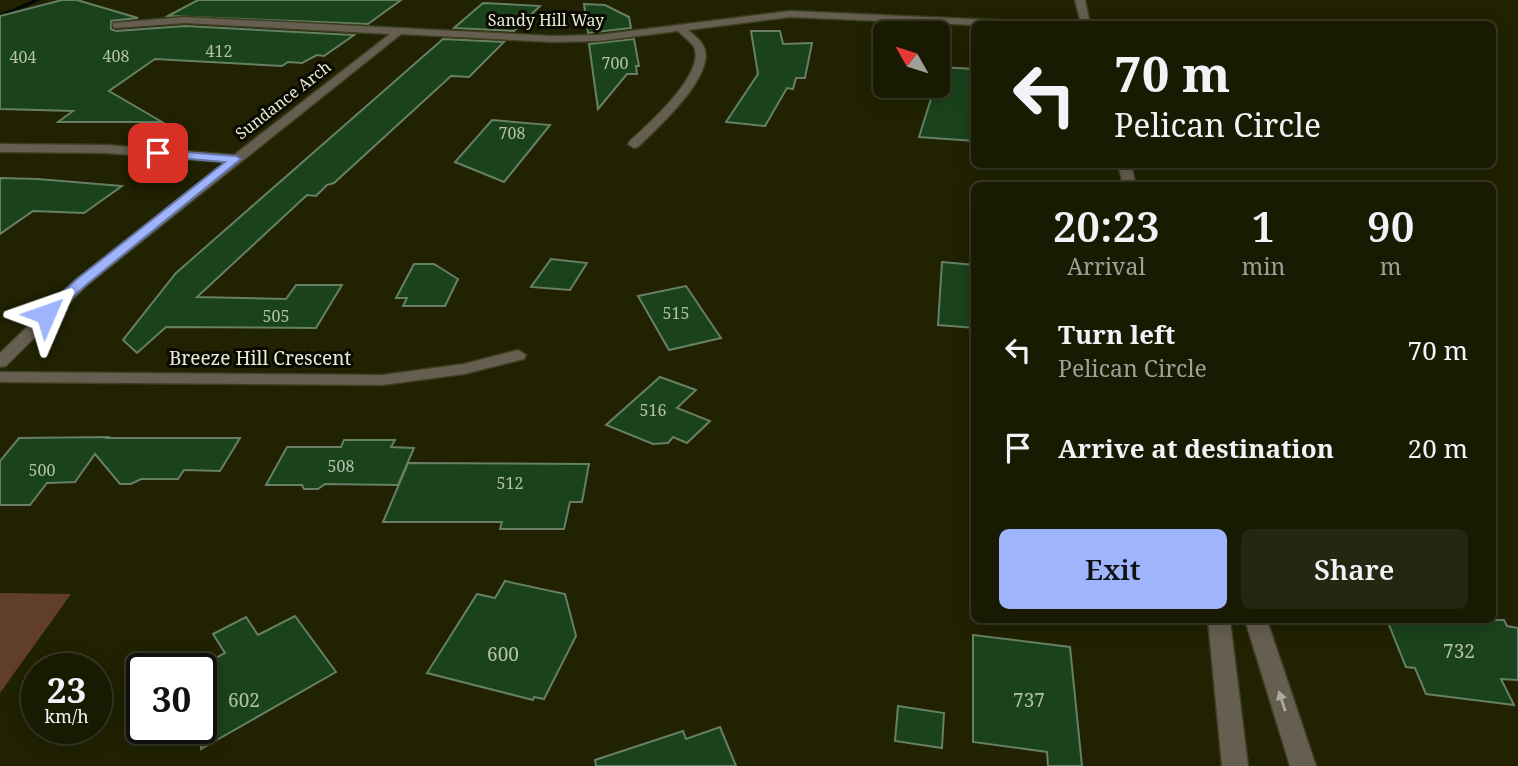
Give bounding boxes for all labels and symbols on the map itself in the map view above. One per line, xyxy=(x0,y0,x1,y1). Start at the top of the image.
street label: Sandy Hill Way xyxy=(488,9,605,31)
north arrow xyxy=(873,21,950,98)
house number: 412 xyxy=(206,40,232,62)
house number: 408 xyxy=(103,45,129,67)
house number: 404 xyxy=(10,46,36,68)
house number: 700 xyxy=(602,52,628,74)
street label: Sundance Arch xyxy=(231,56,335,144)
house number: 708 xyxy=(499,122,525,144)
pin xyxy=(128,123,188,183)
position arrow xyxy=(9,277,83,351)
house number: 515 xyxy=(663,302,689,324)
house number: 505 xyxy=(263,305,289,327)
street label: Breeze Hill Crescent xyxy=(169,345,351,371)
house number: 516 xyxy=(640,399,666,421)
house number: 508 xyxy=(328,455,354,477)
house number: 500 xyxy=(29,459,55,481)
house number: 512 xyxy=(497,472,523,494)
house number: 732 xyxy=(1443,638,1475,664)
house number: 600 xyxy=(487,641,519,667)
speed limit sign: 30 xyxy=(126,653,217,744)
house number: 602 xyxy=(228,687,260,713)
house number: 737 xyxy=(1013,687,1045,713)
one-way arrow xyxy=(1276,690,1287,711)

